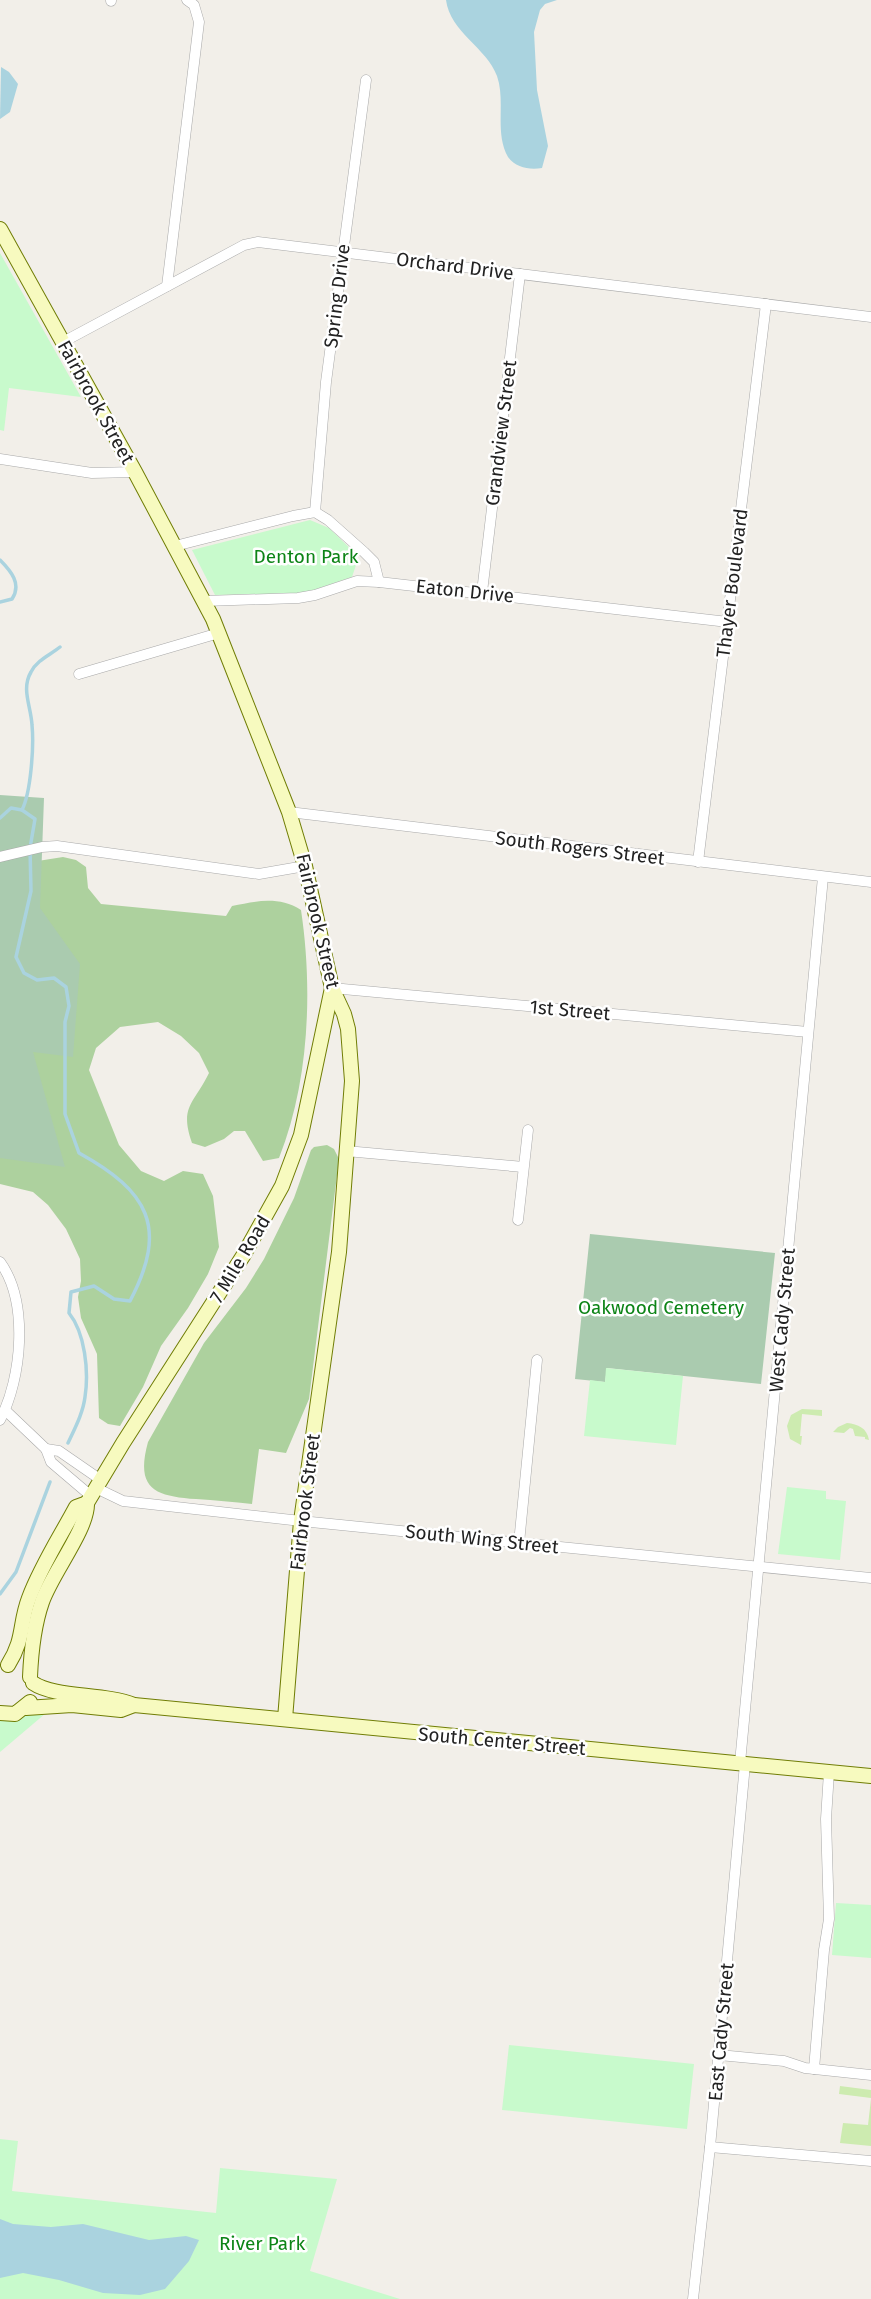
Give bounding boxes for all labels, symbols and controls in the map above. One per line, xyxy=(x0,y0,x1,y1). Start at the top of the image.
street label: Spring Drive xyxy=(319,243,355,349)
street label: Orchard Drive xyxy=(395,247,515,285)
street label: Fairbrook Street xyxy=(53,336,140,468)
street label: Grandview Street xyxy=(481,359,521,507)
street label: Thayer Boulevard xyxy=(711,507,753,659)
park label: Denton Park xyxy=(254,545,359,568)
street label: Eaton Drive xyxy=(415,574,515,608)
street label: South Rogers Street xyxy=(494,826,666,870)
street label: Fairbrook Street xyxy=(291,851,345,991)
street label: 1st Street xyxy=(529,995,611,1025)
street label: 7 Mile Road xyxy=(205,1211,275,1307)
street label: West Cady Street xyxy=(764,1247,800,1393)
park label: Oakwood Cemetery xyxy=(578,1296,745,1319)
street label: Fairbrook Street xyxy=(285,1432,325,1572)
street label: South Wing Street xyxy=(404,1520,560,1559)
street label: South Center Street xyxy=(417,1722,587,1760)
street label: East Cady Street xyxy=(703,1962,739,2102)
park label: River Park xyxy=(219,2232,305,2255)

